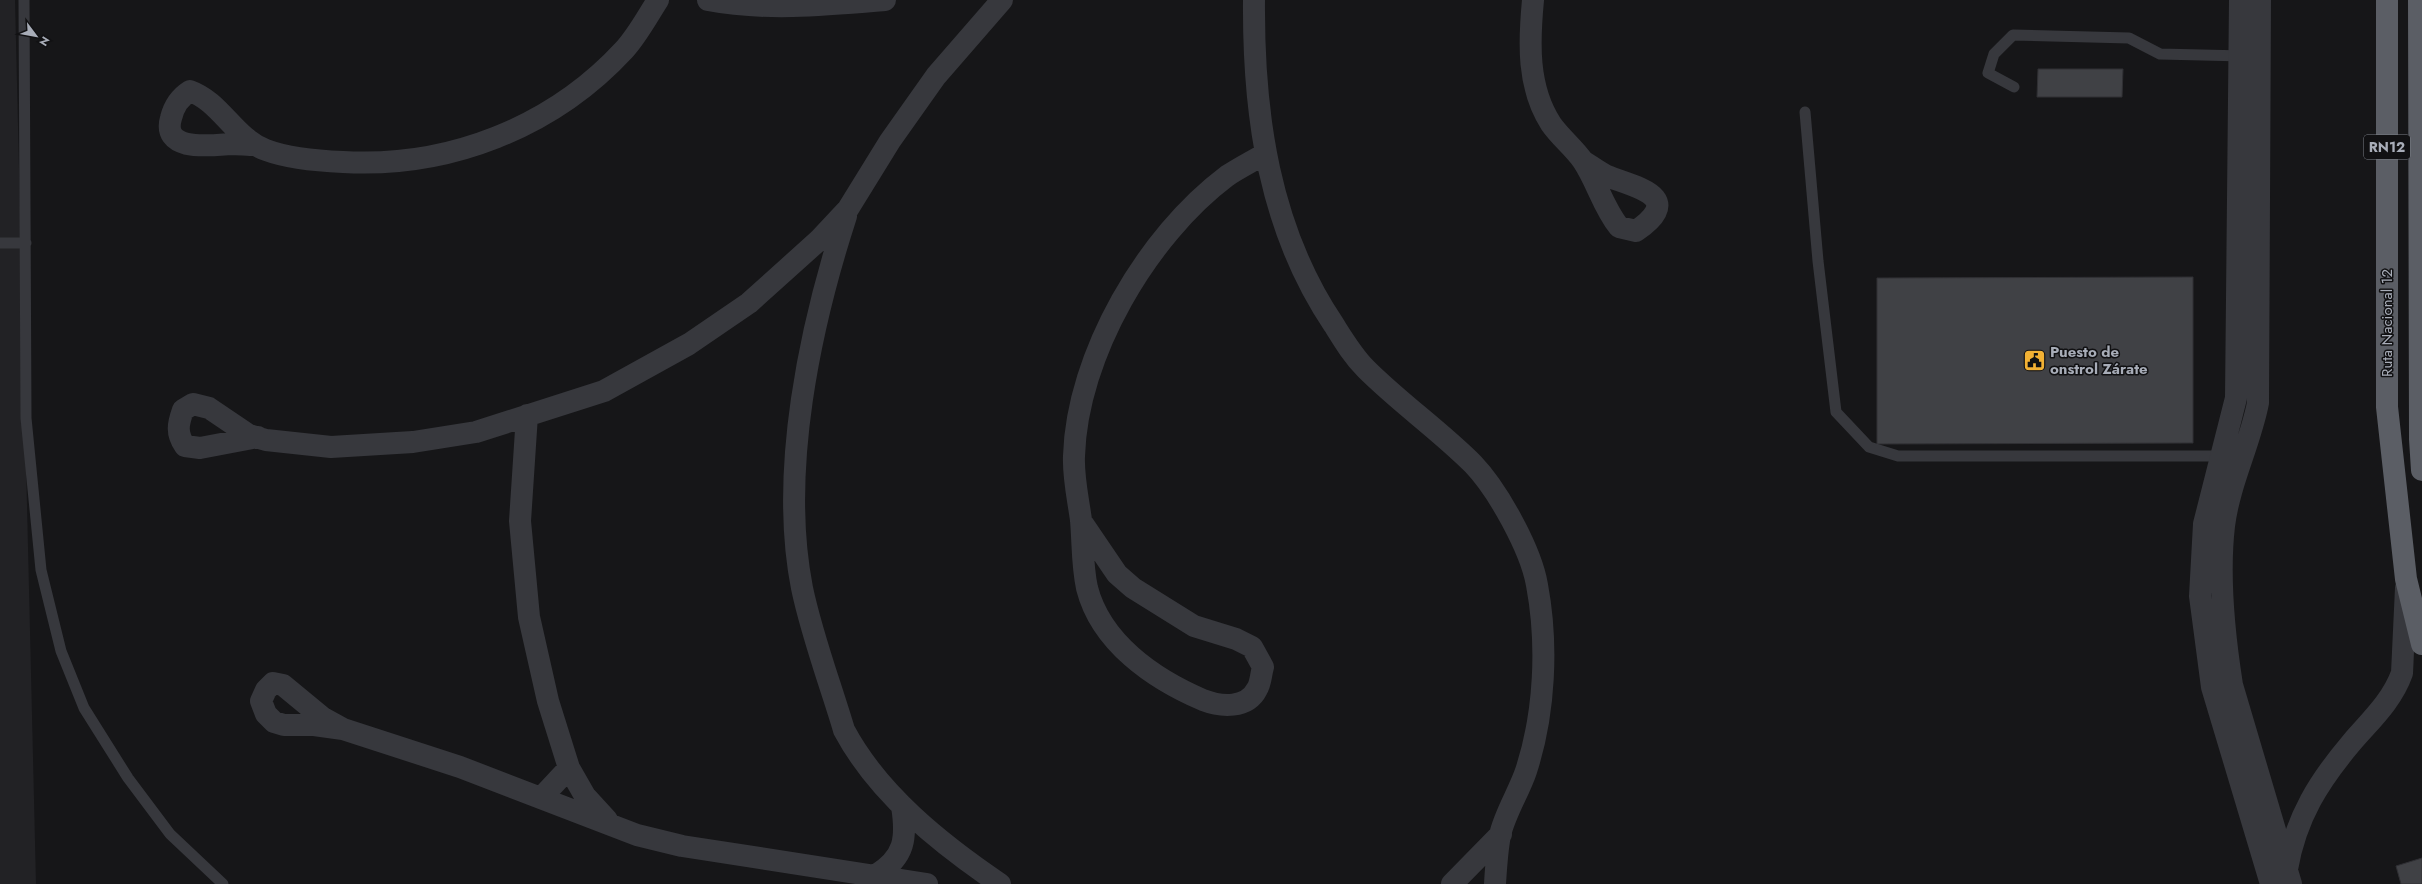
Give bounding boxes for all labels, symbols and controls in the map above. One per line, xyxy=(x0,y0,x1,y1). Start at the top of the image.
north arrow xyxy=(16,16,56,56)
text: N xyxy=(35,33,54,49)
road number: RN12 xyxy=(2364,135,2410,159)
street label: Ruta Nacional 12 xyxy=(2376,269,2398,377)
place label: Puesto de onstrol Zárate xyxy=(2050,341,2148,380)
public building icon: Puesto de onstrol Zárate xyxy=(2022,348,2048,374)

